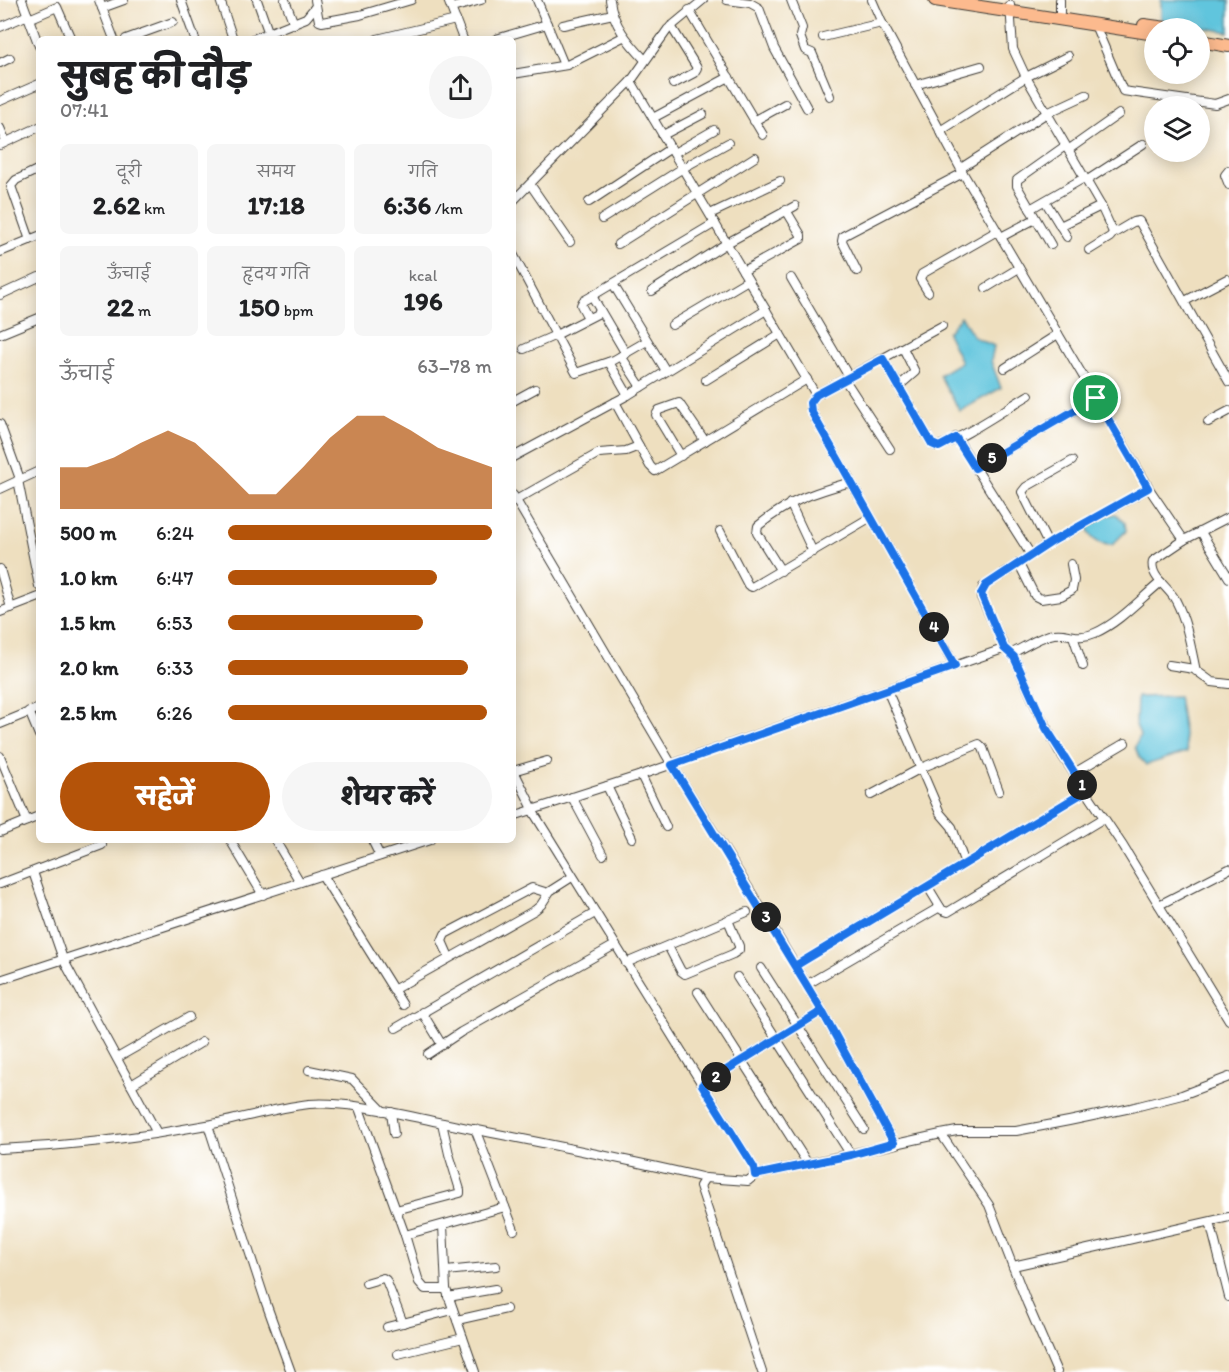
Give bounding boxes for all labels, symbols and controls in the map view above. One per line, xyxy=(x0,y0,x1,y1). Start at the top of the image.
map controls xyxy=(1144,18,1210,162)
button: locate xyxy=(1144,18,1210,84)
text: सुबह की दौड़ xyxy=(60,56,249,95)
button: share xyxy=(429,56,492,119)
button: layers xyxy=(1144,96,1210,162)
text: 07:41 xyxy=(60,98,108,122)
text: दूरी xyxy=(116,162,142,181)
text: समय xyxy=(257,162,295,181)
text: गति xyxy=(408,162,438,181)
text: 2.62 xyxy=(93,189,140,221)
text: 17:18 xyxy=(247,189,305,221)
text: 6:36 xyxy=(383,189,431,221)
text: km xyxy=(140,199,165,218)
text: /km xyxy=(431,199,463,218)
text: ऊँचाई xyxy=(108,264,150,283)
text: हृदय गति xyxy=(242,264,310,283)
text: kcal xyxy=(409,266,437,285)
text: 196 xyxy=(403,285,443,317)
text: 22 xyxy=(107,291,134,323)
text: 150 xyxy=(238,291,280,323)
text: m xyxy=(134,301,151,320)
text: bpm xyxy=(280,301,314,320)
text: 63–78 m xyxy=(417,354,492,378)
text: ऊँचाई xyxy=(60,361,114,385)
pin xyxy=(1070,372,1121,423)
icon: arrive xyxy=(1079,381,1112,414)
pin: 5 xyxy=(977,443,1007,473)
text: 5 xyxy=(988,448,996,467)
text: 500 m xyxy=(60,521,116,545)
text: 6:24 xyxy=(156,521,194,545)
text: 1.0 km xyxy=(60,566,117,590)
text: 6:47 xyxy=(156,566,193,590)
text: 1.5 km xyxy=(60,611,116,635)
text: 6:53 xyxy=(156,611,193,635)
pin: 4 xyxy=(919,612,949,642)
text: 4 xyxy=(929,617,939,636)
text: 2.0 km xyxy=(60,656,119,680)
text: 6:33 xyxy=(156,656,193,680)
text: 2.5 km xyxy=(60,701,117,725)
text: 6:26 xyxy=(156,701,193,725)
button: सहेजें xyxy=(60,762,270,831)
button: शेयर करें xyxy=(282,762,492,831)
pin: 1 xyxy=(1067,770,1097,800)
text: 1 xyxy=(1078,775,1086,794)
pin: 3 xyxy=(751,902,781,932)
text: 3 xyxy=(762,907,770,926)
pin: 2 xyxy=(701,1062,731,1092)
text: 2 xyxy=(712,1067,720,1086)

